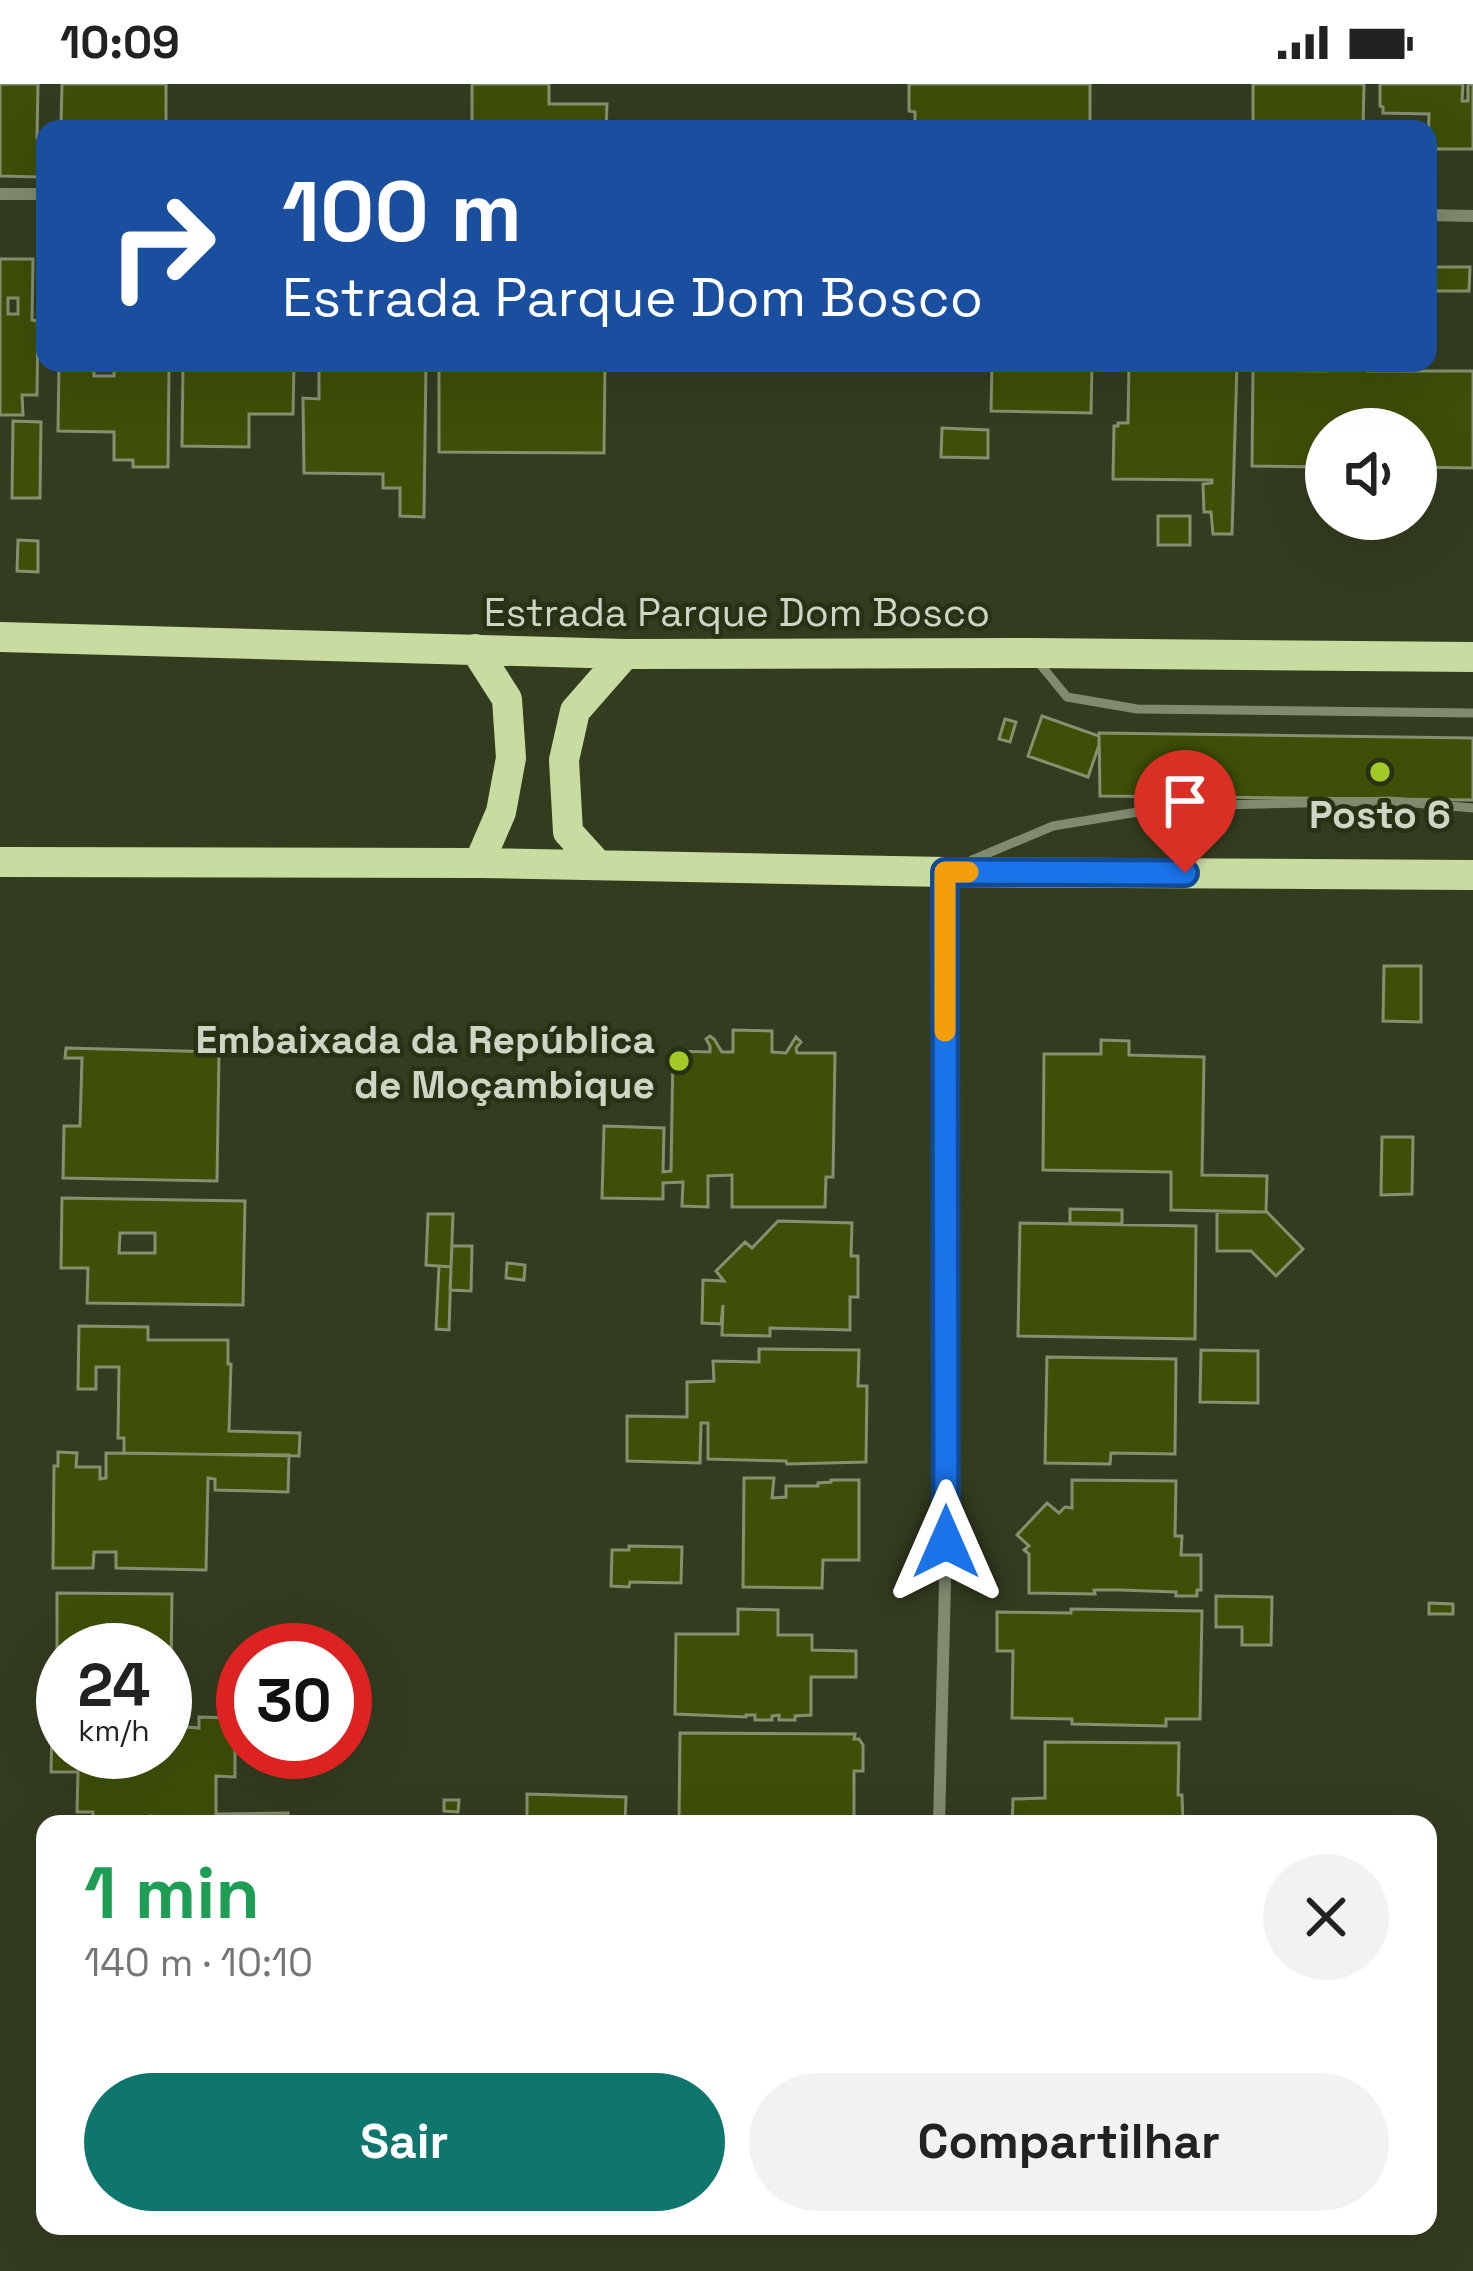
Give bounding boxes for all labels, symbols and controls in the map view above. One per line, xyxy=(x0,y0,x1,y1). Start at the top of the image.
text: 10:09 xyxy=(60,14,180,71)
text: 100 m xyxy=(282,158,522,266)
icon: right xyxy=(84,168,240,324)
text: Estrada Parque Dom Bosco xyxy=(282,263,983,332)
map controls xyxy=(1305,408,1437,540)
button: sound xyxy=(1305,408,1437,540)
street label: Estrada Parque Dom Bosco xyxy=(484,588,990,637)
pin xyxy=(1134,750,1236,873)
marker: Posto 6 xyxy=(1367,759,1393,785)
icon: arrive xyxy=(1152,768,1218,834)
place label: Posto 6 xyxy=(1309,790,1451,839)
place label: Embaixada da República de Moçambique xyxy=(196,1015,655,1109)
marker: Embaixada da República de Moçambique xyxy=(666,1048,692,1074)
position arrow xyxy=(883,1479,1009,1605)
speed limit sign: 30 xyxy=(216,1623,372,1779)
text: 24 xyxy=(78,1647,150,1724)
text: km/h xyxy=(78,1711,150,1750)
text: 1 min xyxy=(84,1847,260,1939)
button: close xyxy=(1263,1854,1389,1980)
text: 140 m · 10:10 xyxy=(84,1938,313,1987)
button: Sair xyxy=(84,2073,725,2211)
button: Compartilhar xyxy=(749,2073,1389,2211)

